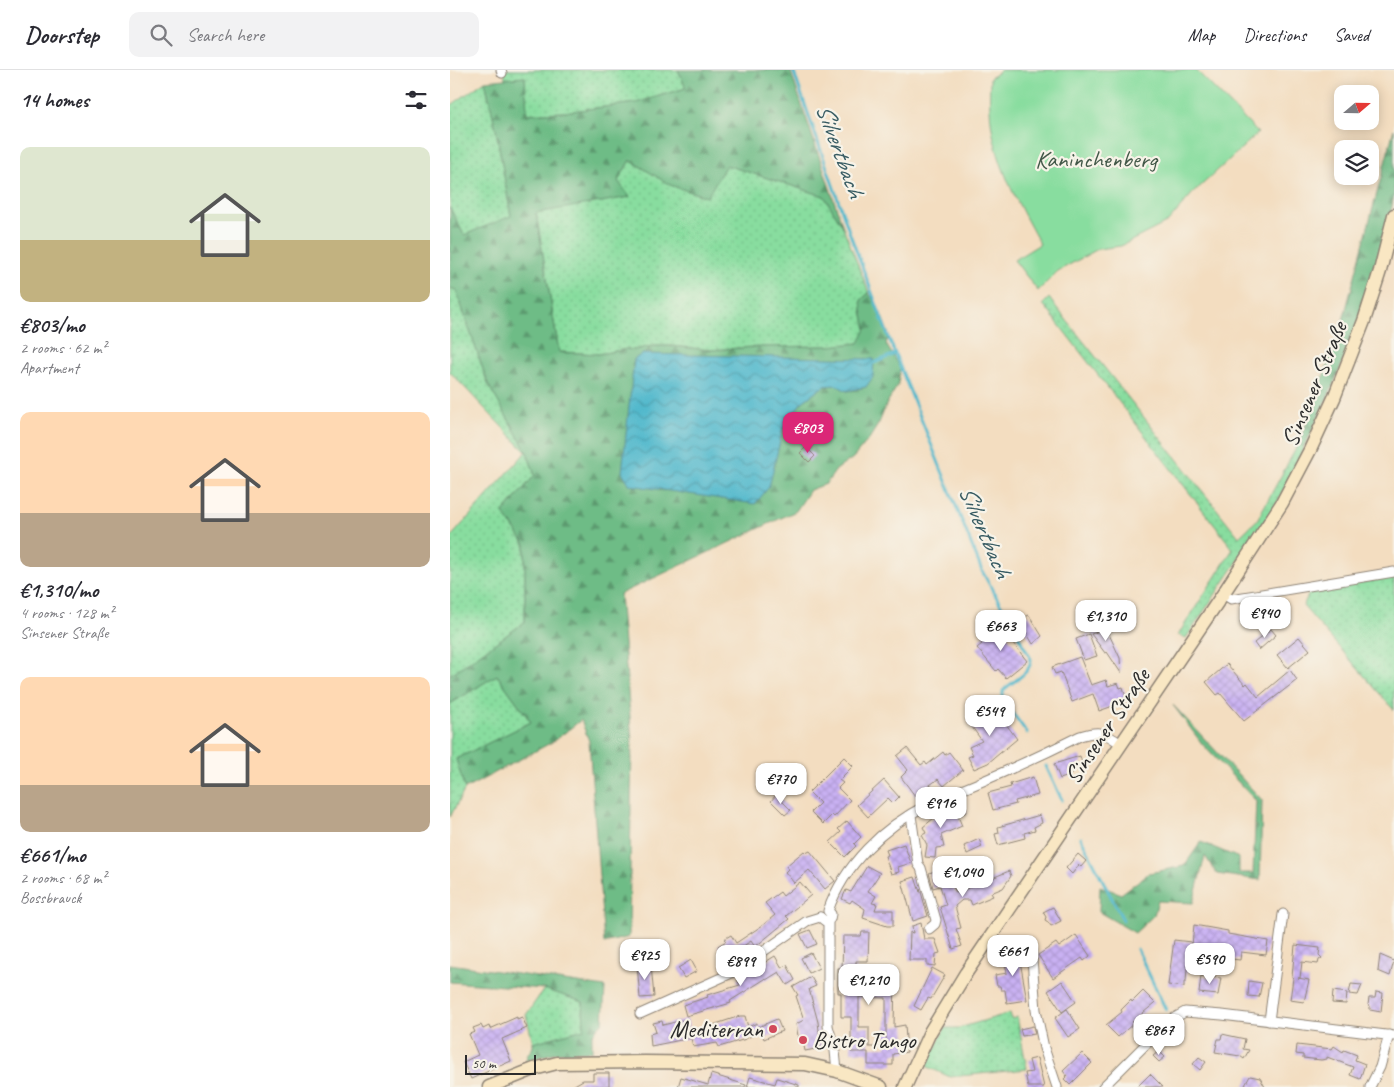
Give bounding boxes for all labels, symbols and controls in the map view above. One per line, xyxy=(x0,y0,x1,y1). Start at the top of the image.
search box xyxy=(129,12,479,57)
text: Doorstep xyxy=(25,20,99,50)
icon: search xyxy=(147,21,175,49)
text: Search here xyxy=(187,23,264,47)
text: Map xyxy=(1188,24,1215,46)
text: Directions xyxy=(1243,24,1306,46)
text: Saved xyxy=(1334,24,1369,46)
north arrow xyxy=(1334,85,1379,130)
map controls xyxy=(1334,85,1379,185)
icon: filters xyxy=(402,86,430,114)
text: 14 homes xyxy=(20,87,89,113)
water label: Silvertbach xyxy=(808,99,873,204)
button: layers xyxy=(1334,140,1379,185)
park label: Kaninchenberg xyxy=(1035,144,1159,174)
icon: home xyxy=(180,180,270,270)
text: €803/mo xyxy=(20,312,85,338)
street label: Sinsener Straße xyxy=(1274,315,1355,451)
text: 2 rooms · 62 m² xyxy=(20,338,106,358)
text: Apartment xyxy=(20,358,79,378)
pin: €803 xyxy=(778,412,838,454)
text: €803 xyxy=(794,418,822,438)
icon: home xyxy=(180,445,270,535)
water label: Silvertbach xyxy=(951,480,1020,585)
text: €1,310/mo xyxy=(20,577,98,603)
pin: €940 xyxy=(1235,596,1295,639)
pin: €1,310 xyxy=(1065,600,1147,642)
text: 4 rooms · 128 m² xyxy=(20,603,114,623)
text: €940 xyxy=(1251,603,1279,623)
text: €1,310 xyxy=(1086,606,1126,626)
pin: €663 xyxy=(971,610,1031,652)
text: €663 xyxy=(986,616,1016,636)
text: Sinsener Straße xyxy=(20,623,108,643)
street label: Sinsener Straße xyxy=(1058,661,1158,789)
pin: €549 xyxy=(960,694,1020,737)
text: €549 xyxy=(976,701,1004,721)
icon: home xyxy=(180,710,270,800)
pin: €770 xyxy=(751,762,811,805)
text: €770 xyxy=(767,769,795,789)
pin: €916 xyxy=(911,786,971,829)
text: €916 xyxy=(927,793,955,813)
text: €661/mo xyxy=(20,842,86,868)
pin: €1,040 xyxy=(922,856,1004,898)
text: €1,040 xyxy=(943,862,983,882)
text: 2 rooms · 68 m² xyxy=(20,868,106,888)
text: Bossbrauck xyxy=(20,888,81,908)
pin: €661 xyxy=(983,934,1043,977)
pin: €925 xyxy=(615,938,675,981)
text: €661 xyxy=(998,941,1028,961)
pin: €590 xyxy=(1180,942,1240,985)
pin: €899 xyxy=(711,944,771,987)
text: €925 xyxy=(631,945,659,965)
text: €590 xyxy=(1196,949,1224,969)
text: €899 xyxy=(727,951,755,971)
pin: €1,210 xyxy=(828,964,910,1006)
text: €1,210 xyxy=(849,970,889,990)
place label: Mediterran xyxy=(670,1014,763,1044)
pin: €867 xyxy=(1129,1014,1189,1056)
text: €867 xyxy=(1144,1020,1174,1040)
marker: Mediterran xyxy=(767,1023,779,1035)
place label: Bistro Tango xyxy=(813,1025,917,1055)
marker: Bistro Tango xyxy=(797,1034,809,1046)
scale bar xyxy=(465,1052,536,1075)
text: 50 m xyxy=(472,1055,496,1072)

